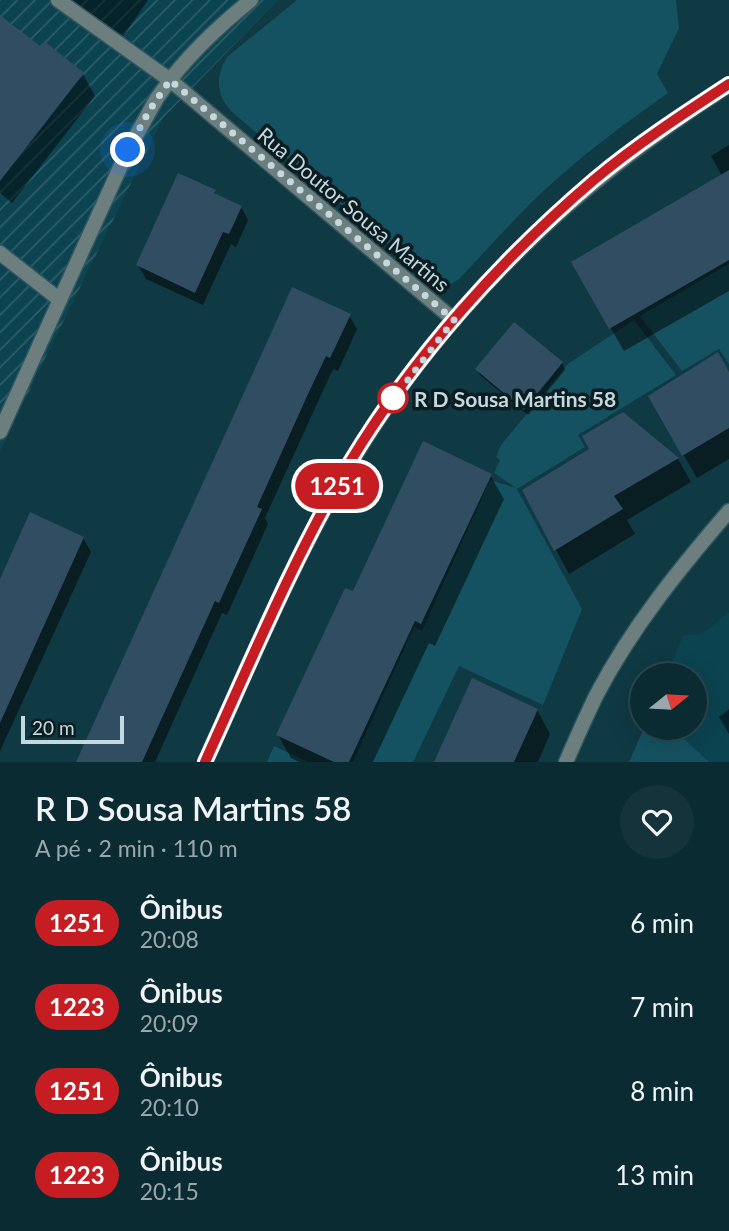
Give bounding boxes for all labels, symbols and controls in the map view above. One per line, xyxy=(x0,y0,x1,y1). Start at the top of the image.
street label: Rua Doutor Sousa Martins xyxy=(253,121,455,297)
your location xyxy=(110,132,145,167)
marker: R D Sousa Martins 58 xyxy=(378,383,408,413)
place label: R D Sousa Martins 58 xyxy=(414,386,616,411)
line badge: 1251 xyxy=(288,463,386,509)
text: 1251 xyxy=(309,471,365,500)
north arrow xyxy=(630,663,707,740)
map controls xyxy=(630,663,707,740)
scale bar xyxy=(21,713,124,745)
text: 20 m xyxy=(32,716,75,739)
button: heart xyxy=(620,785,694,859)
text: R D Sousa Martins 58 xyxy=(35,788,351,828)
text: A pé · 2 min · 110 m xyxy=(35,834,238,862)
text: Ônibus xyxy=(140,893,223,925)
text: 6 min xyxy=(630,907,694,939)
text: 1251 xyxy=(49,908,105,937)
text: 20:08 xyxy=(140,925,199,953)
text: Ônibus xyxy=(140,977,223,1009)
text: 7 min xyxy=(630,991,694,1023)
text: 1223 xyxy=(49,992,105,1021)
text: 20:09 xyxy=(140,1009,199,1037)
text: Ônibus xyxy=(140,1061,223,1093)
text: 8 min xyxy=(630,1075,694,1107)
text: 1251 xyxy=(49,1076,105,1105)
text: 20:10 xyxy=(140,1093,199,1121)
text: Ônibus xyxy=(140,1145,223,1177)
text: 13 min xyxy=(615,1159,694,1191)
text: 1223 xyxy=(49,1160,105,1189)
text: 20:15 xyxy=(140,1177,199,1205)

